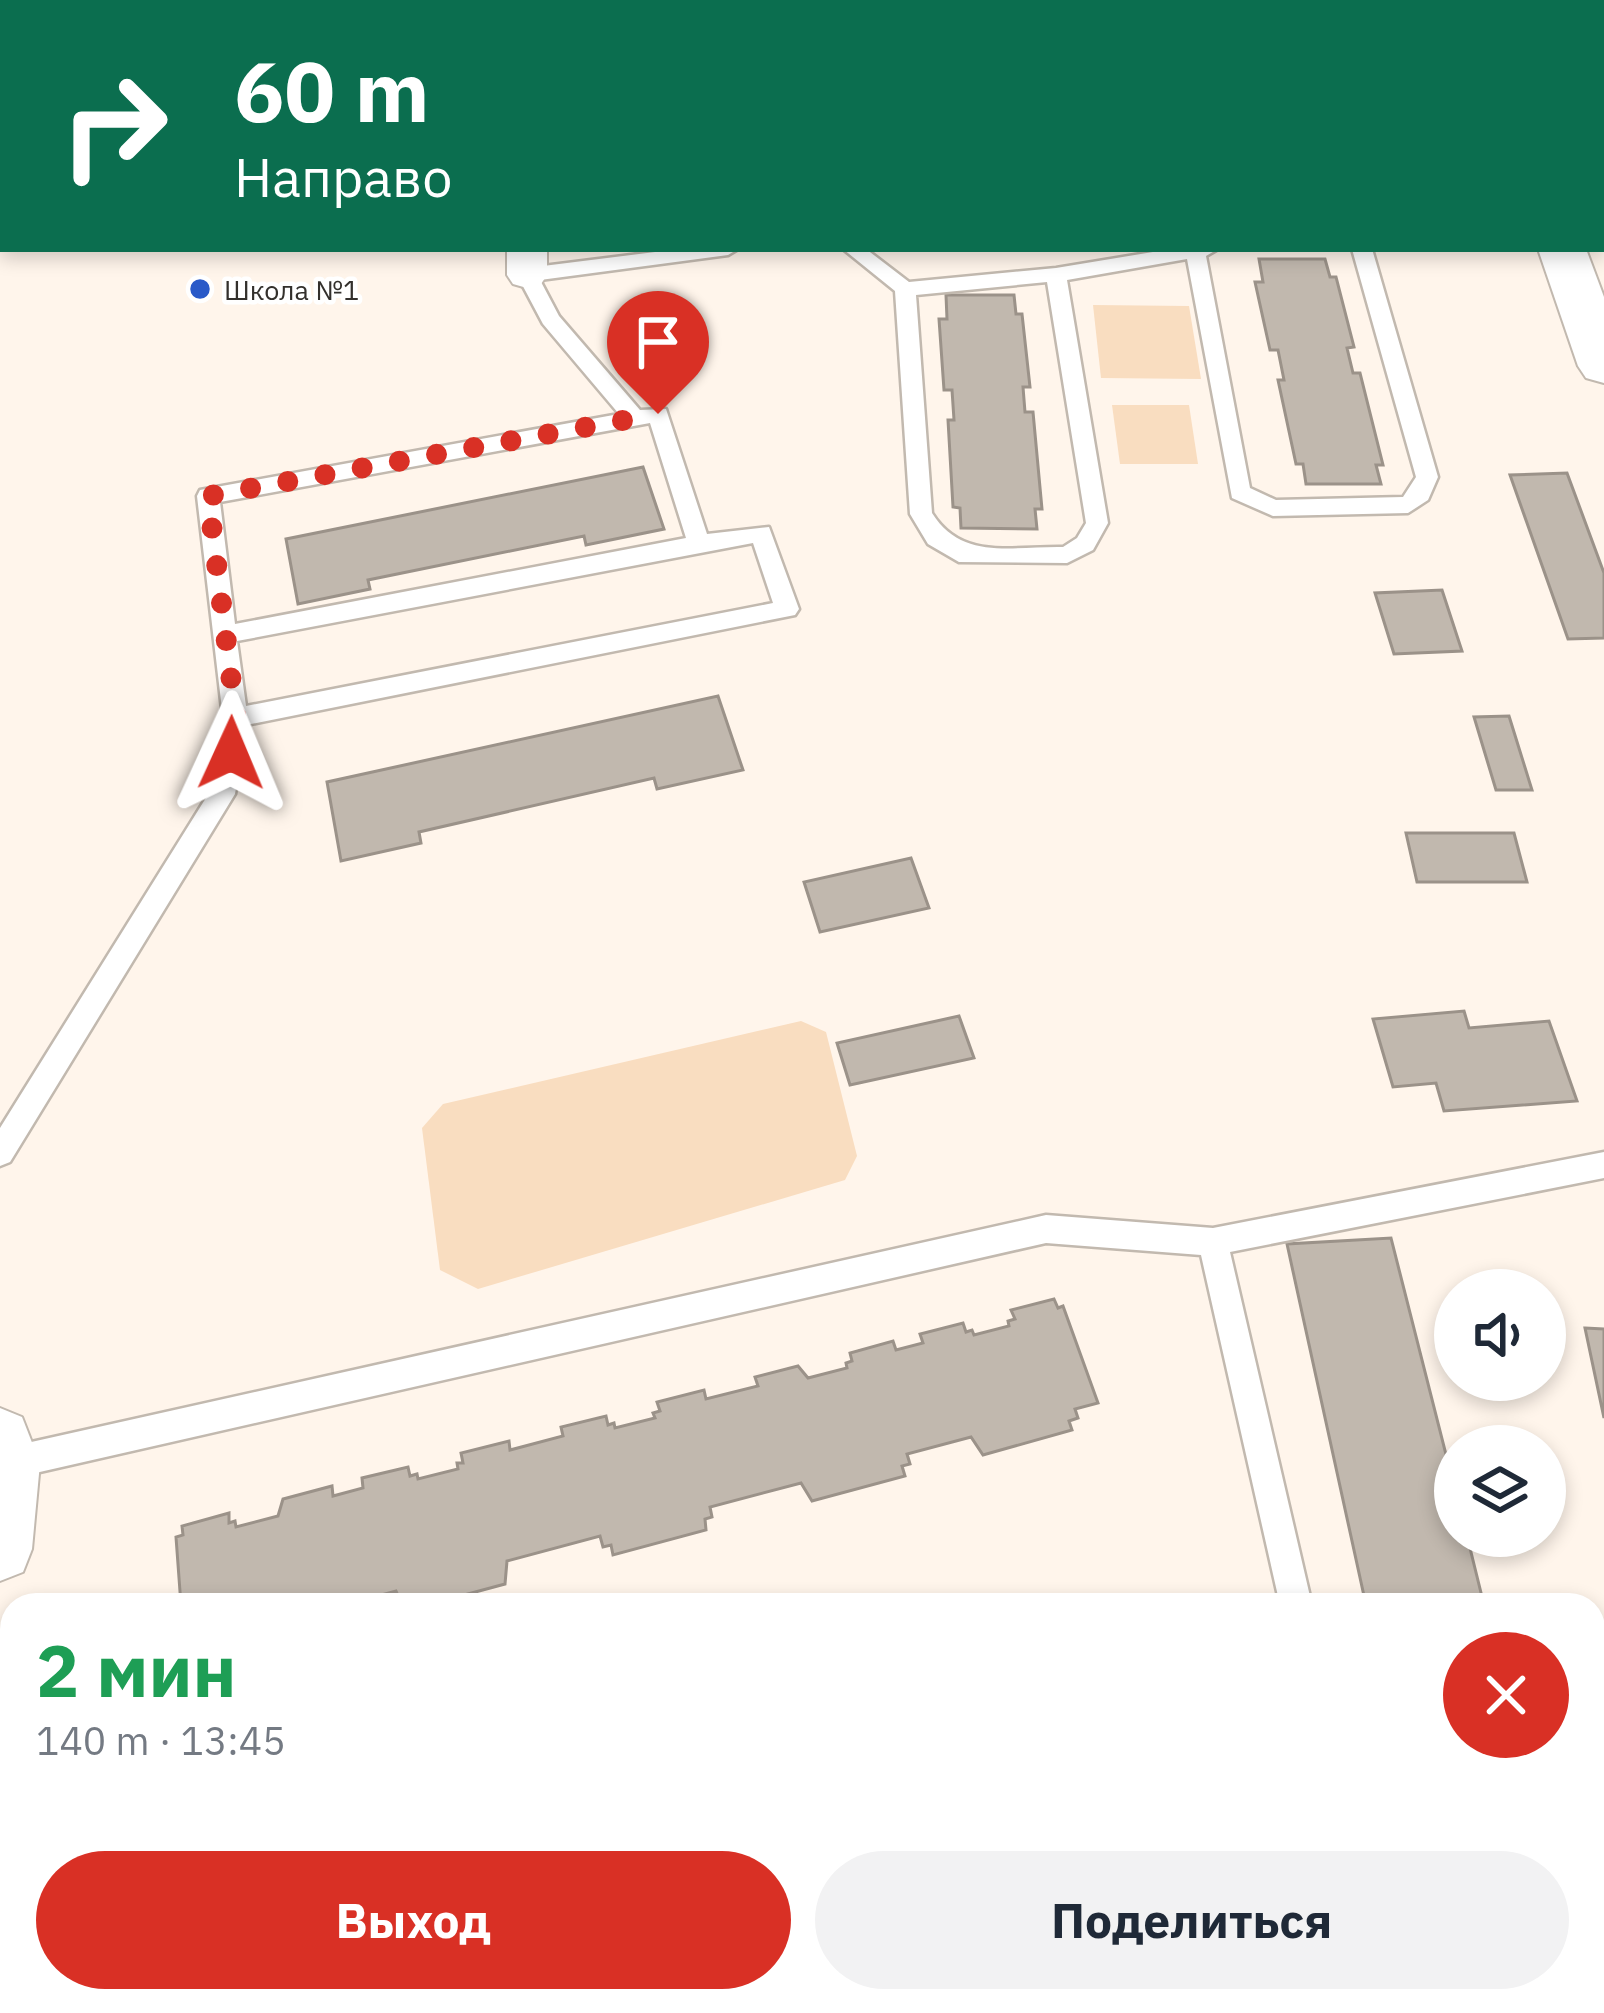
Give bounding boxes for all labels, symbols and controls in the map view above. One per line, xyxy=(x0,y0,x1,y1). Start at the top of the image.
text: 60 m xyxy=(234,36,430,145)
icon: right xyxy=(36,48,192,204)
text: Направо xyxy=(234,142,452,212)
place label: Школа №1 xyxy=(224,272,359,307)
marker: Школа №1 xyxy=(187,276,213,302)
pin xyxy=(607,291,709,414)
icon: arrive xyxy=(625,309,691,375)
position arrow xyxy=(168,690,294,816)
map controls xyxy=(1434,1269,1566,1557)
button: sound xyxy=(1434,1269,1566,1401)
button: layers xyxy=(1434,1425,1566,1557)
text: 2 мин xyxy=(36,1623,237,1717)
button: close xyxy=(1443,1632,1569,1758)
text: 140 m · 13:45 xyxy=(36,1715,286,1766)
button: Выход xyxy=(36,1851,791,1989)
button: Поделиться xyxy=(815,1851,1569,1989)

